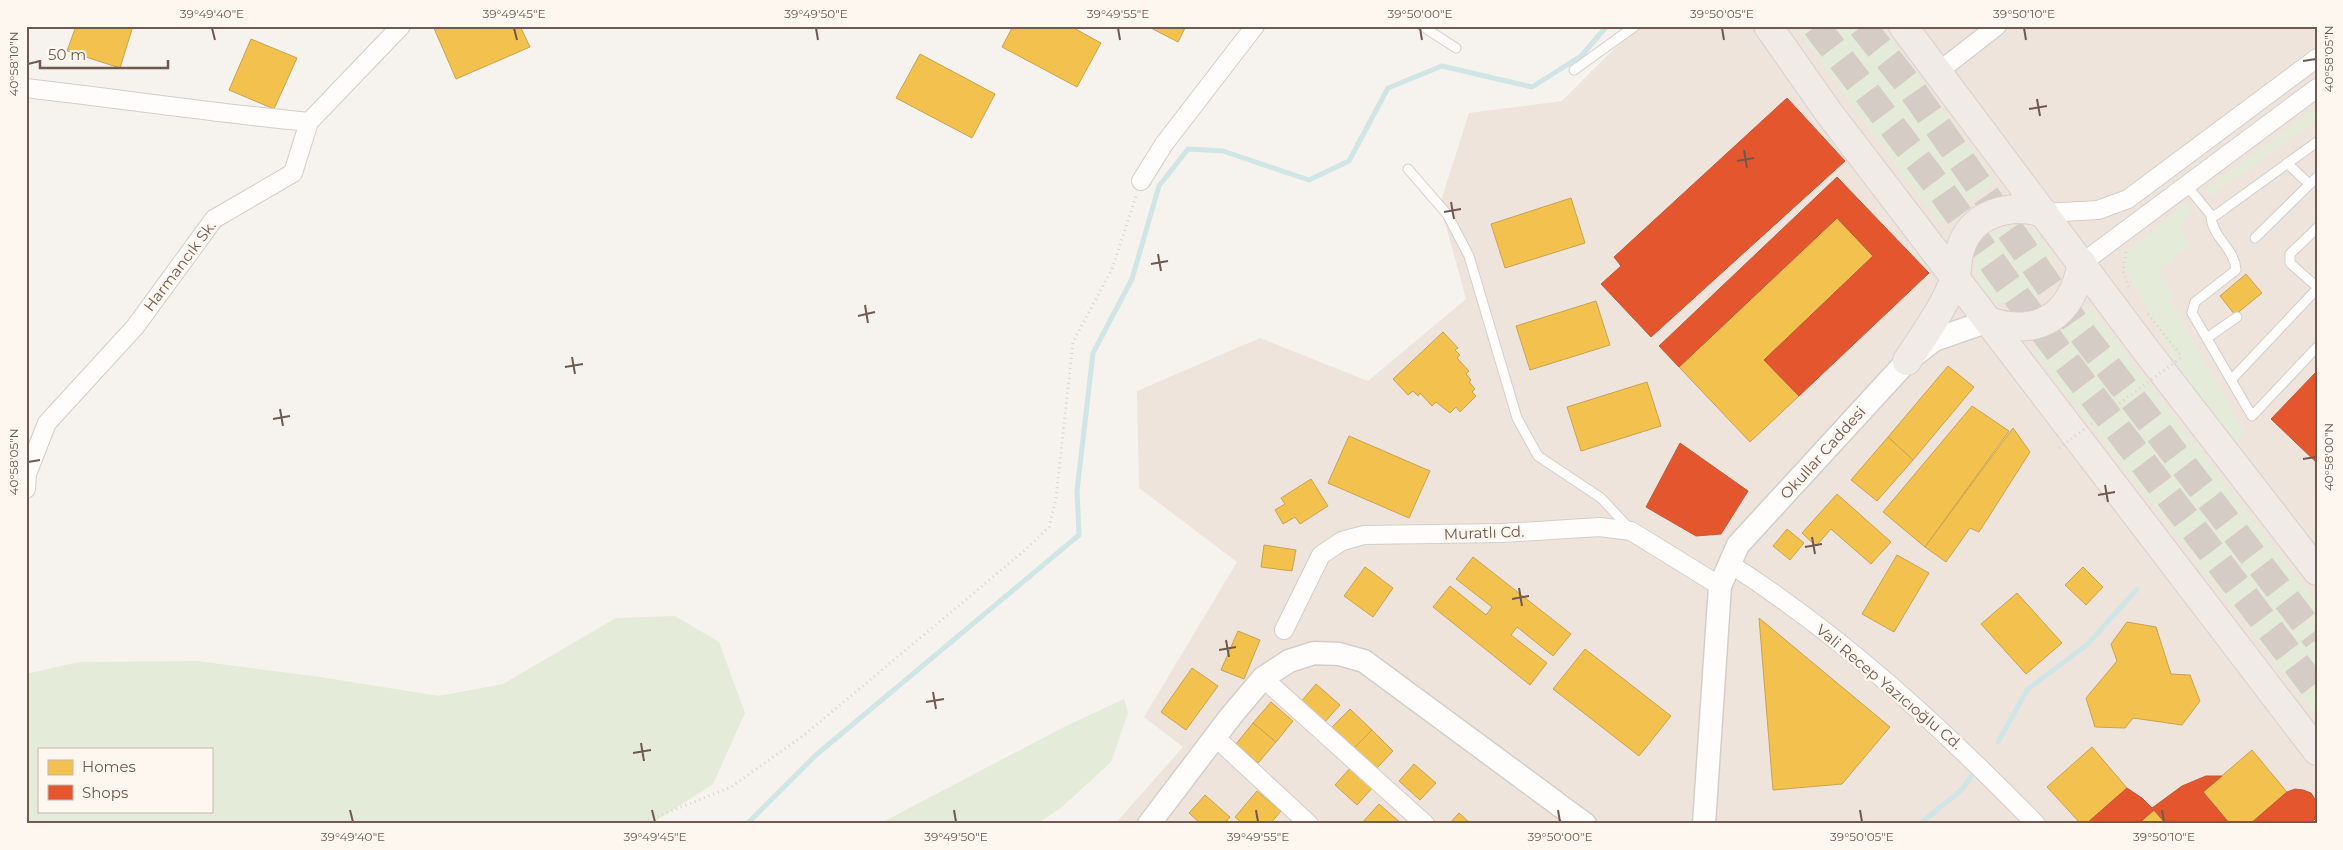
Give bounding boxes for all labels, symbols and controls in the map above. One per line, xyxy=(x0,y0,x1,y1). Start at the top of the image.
text: 39°49'40"E xyxy=(180,6,244,21)
text: 39°49'45"E xyxy=(482,6,546,21)
text: 39°49'50"E xyxy=(784,6,848,21)
text: 39°49'55"E xyxy=(1087,6,1149,21)
text: 39°50'00"E xyxy=(1387,6,1453,21)
text: 39°50'05"E xyxy=(1690,6,1754,21)
text: 39°50'10"E xyxy=(1993,6,2055,21)
text: 40°58'05"N xyxy=(2321,26,2336,92)
text: 40°58'10"N xyxy=(6,31,21,97)
scale bar xyxy=(40,38,168,70)
text: 50 m xyxy=(48,45,86,64)
street label: Harmancık Sk. xyxy=(139,217,220,315)
street label: Okullar Caddesi xyxy=(1776,402,1869,503)
text: 40°58'00"N xyxy=(2321,423,2336,491)
text: 40°58'05"N xyxy=(6,429,21,495)
street label: Muratlı Cd. xyxy=(1443,522,1524,543)
street label: Vali Recep Yazıcıoğlu Cd. xyxy=(1812,620,1966,753)
legend xyxy=(38,748,212,812)
text: Homes xyxy=(82,757,136,776)
text: Shops xyxy=(82,783,128,802)
text: 39°49'40"E xyxy=(321,829,385,844)
text: 39°49'45"E xyxy=(623,829,687,844)
text: 39°49'50"E xyxy=(924,829,988,844)
text: 39°49'55"E xyxy=(1227,829,1289,844)
text: 39°50'00"E xyxy=(1527,829,1593,844)
text: 39°50'05"E xyxy=(1830,829,1894,844)
text: 39°50'10"E xyxy=(2133,829,2195,844)

